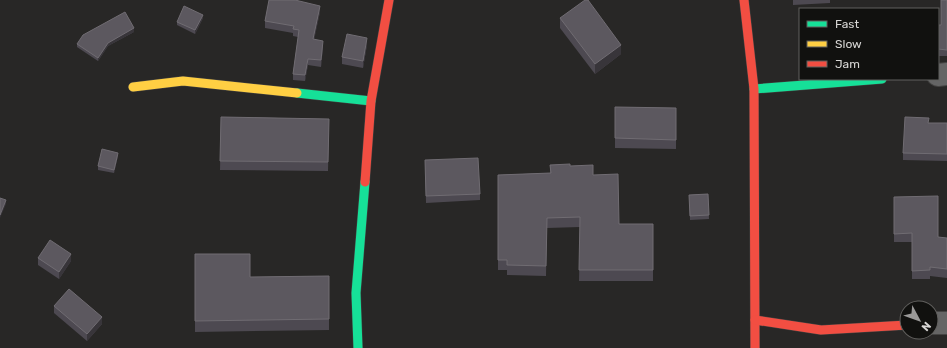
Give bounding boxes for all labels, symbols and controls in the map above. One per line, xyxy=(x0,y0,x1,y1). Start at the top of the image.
legend xyxy=(799,8,939,80)
text: Fast xyxy=(835,17,859,31)
text: Slow xyxy=(835,37,862,51)
text: Jam xyxy=(835,57,860,71)
north arrow xyxy=(899,300,939,340)
text: N xyxy=(919,319,934,334)

